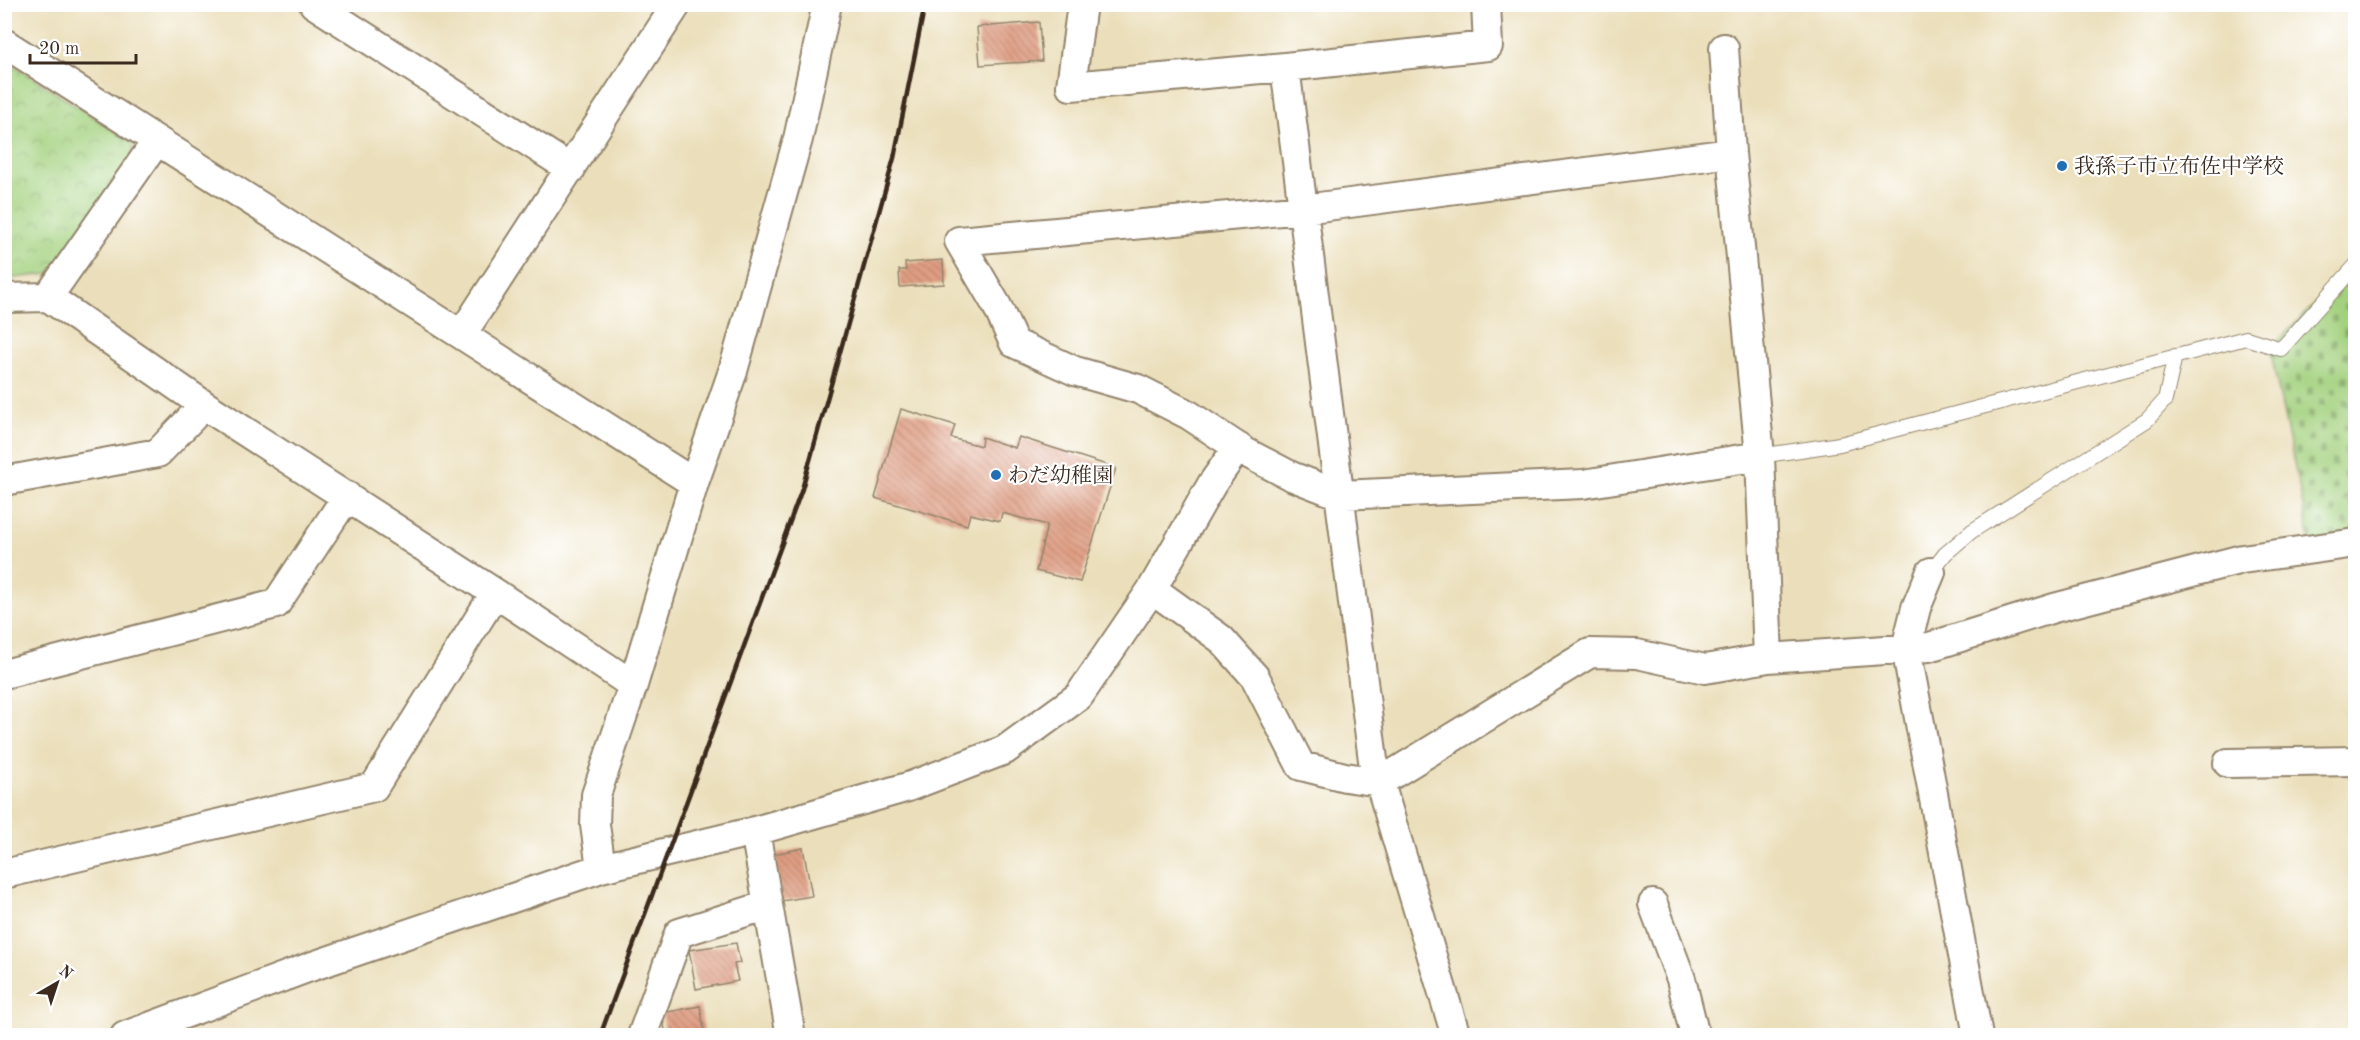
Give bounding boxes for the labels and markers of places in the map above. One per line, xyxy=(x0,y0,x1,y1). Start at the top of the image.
place label: 我孫子市立布佐中学校 xyxy=(2074,155,2284,178)
marker: 我孫子市立布佐中学校 xyxy=(2055,159,2069,173)
place label: わだ幼稚園 xyxy=(1008,464,1113,487)
marker: わだ幼稚園 xyxy=(989,468,1003,482)

